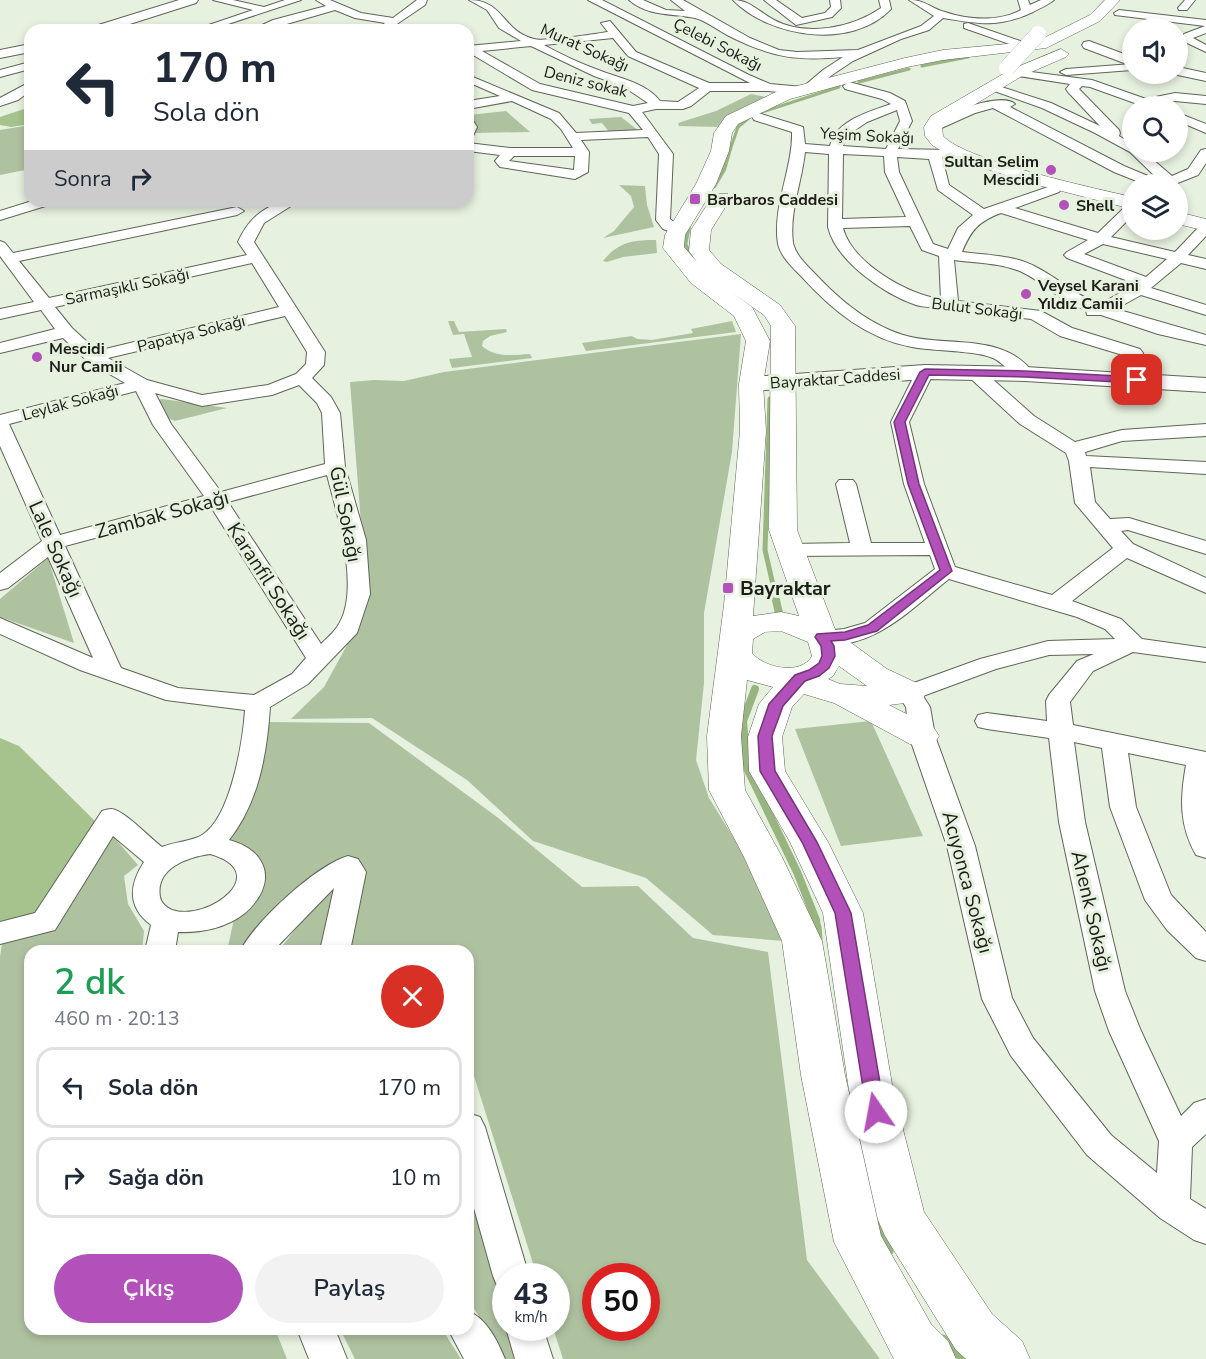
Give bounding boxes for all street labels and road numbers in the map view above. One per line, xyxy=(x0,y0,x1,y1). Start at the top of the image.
street label: Çelebi Sokağı xyxy=(669,13,766,77)
street label: Murat Sokağı xyxy=(537,19,632,77)
street label: Deniz sokak xyxy=(542,61,631,103)
street label: Yeşim Sokağı xyxy=(818,122,915,149)
street label: Sarmaşıklı Sokağı xyxy=(63,263,191,311)
street label: Bulut Sokağı xyxy=(930,293,1024,325)
street label: Papatya Sokağı xyxy=(135,310,248,358)
street label: Bayraktar Caddesi xyxy=(769,363,901,395)
street label: Leylak Sokağı xyxy=(20,380,121,426)
street label: Gül Sokağı xyxy=(323,464,368,564)
street label: Zambak Sokağı xyxy=(92,484,232,545)
street label: Lale Sokağı xyxy=(22,497,89,602)
street label: Karanfil Sokağı xyxy=(221,517,317,645)
street label: Acıyonca Sokağı xyxy=(936,808,999,956)
street label: Ahenk Sokağı xyxy=(1064,848,1119,974)

